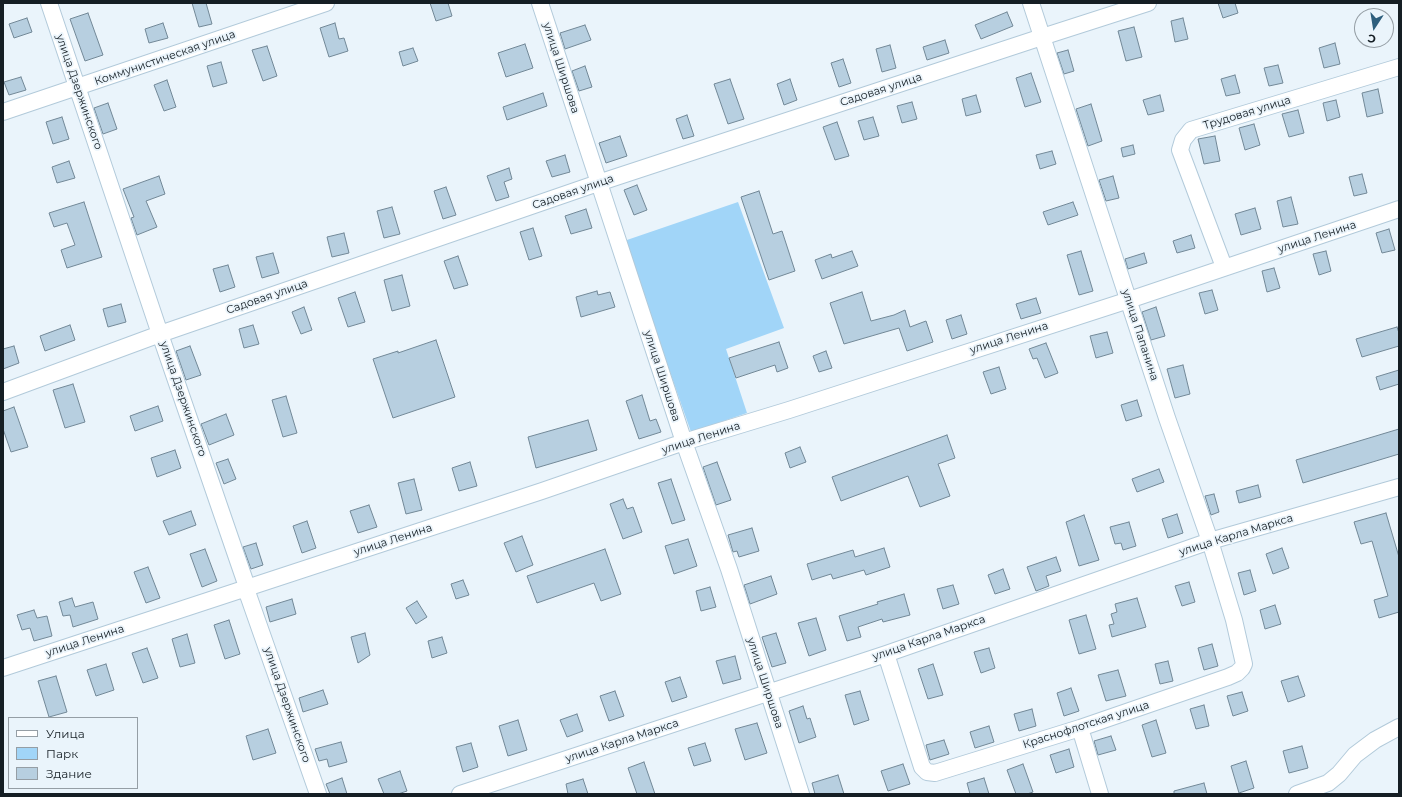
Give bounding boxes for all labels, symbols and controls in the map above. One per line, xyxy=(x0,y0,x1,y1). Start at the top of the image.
north arrow xyxy=(1354,8,1394,48)
street label: улица Ширшова xyxy=(540,21,582,115)
street label: Коммунистическая улица xyxy=(93,28,237,88)
text: С xyxy=(1366,31,1377,46)
street label: улица Дзержинского xyxy=(53,32,105,152)
street label: Садовая улица xyxy=(838,71,924,109)
street label: Трудовая улица xyxy=(1202,93,1292,133)
street label: Садовая улица xyxy=(531,172,615,212)
street label: улица Ленина xyxy=(1276,218,1358,256)
street label: Садовая улица xyxy=(225,277,309,317)
street label: улица Папанина xyxy=(1119,288,1161,382)
street label: улица Ленина xyxy=(968,319,1050,357)
street label: улица Ширшова xyxy=(641,329,683,423)
street label: улица Дзержинского xyxy=(157,339,209,459)
street label: улица Ленина xyxy=(660,419,742,457)
street label: улица Карла Маркса xyxy=(1178,511,1294,559)
street label: улица Ленина xyxy=(352,521,434,559)
street label: улица Карла Маркса xyxy=(871,613,987,663)
street label: улица Ленина xyxy=(44,622,126,660)
street label: улица Ширшова xyxy=(744,636,786,730)
street label: улица Дзержинского xyxy=(261,645,313,765)
street label: Краснофлотская улица xyxy=(1021,698,1151,752)
street label: улица Карла Маркса xyxy=(564,716,680,766)
legend xyxy=(8,717,138,789)
text: Улица xyxy=(46,726,85,741)
text: Парк xyxy=(46,746,78,761)
text: Здание xyxy=(46,766,92,781)

